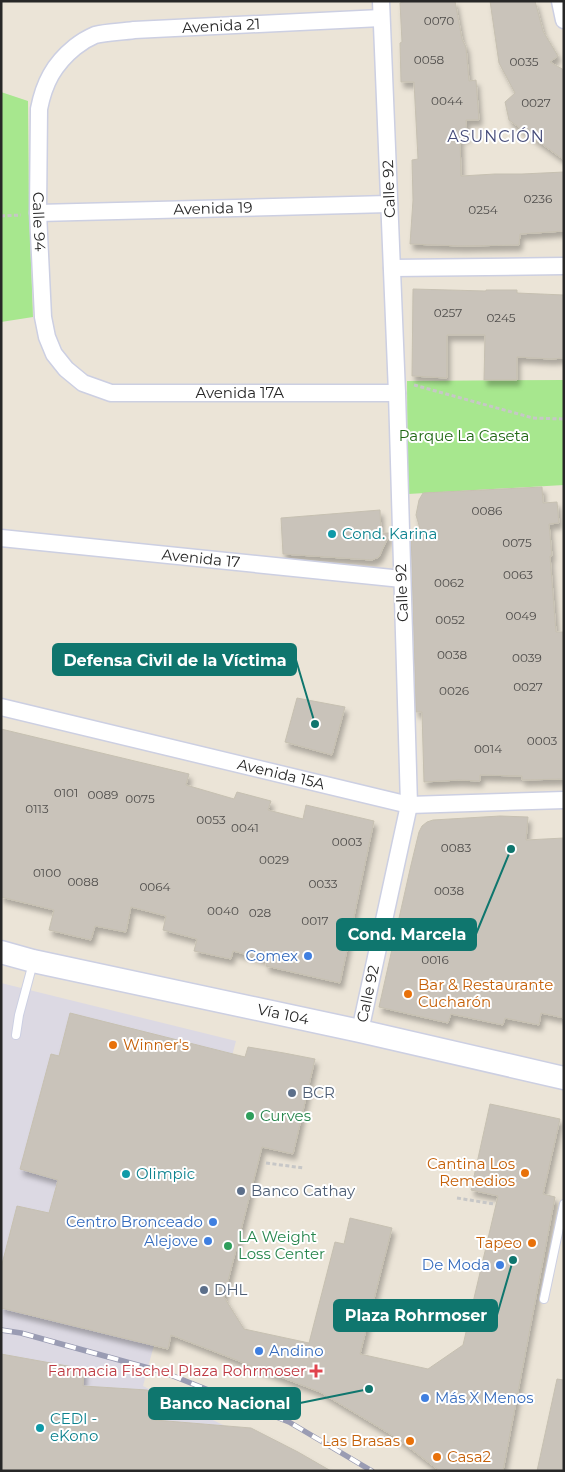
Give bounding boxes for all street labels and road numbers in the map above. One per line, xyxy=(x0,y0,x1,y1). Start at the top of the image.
street label: Avenida 21 xyxy=(181,14,261,37)
street label: Calle 92 xyxy=(378,160,399,218)
street label: Calle 94 xyxy=(29,192,50,252)
street label: Avenida 19 xyxy=(173,198,253,219)
street label: Avenida 17A xyxy=(196,383,284,402)
street label: Avenida 17 xyxy=(161,544,241,571)
street label: Calle 92 xyxy=(391,564,412,622)
street label: Avenida 15A xyxy=(236,754,327,793)
street label: Calle 92 xyxy=(352,963,383,1024)
street label: Vía 104 xyxy=(256,999,311,1029)

